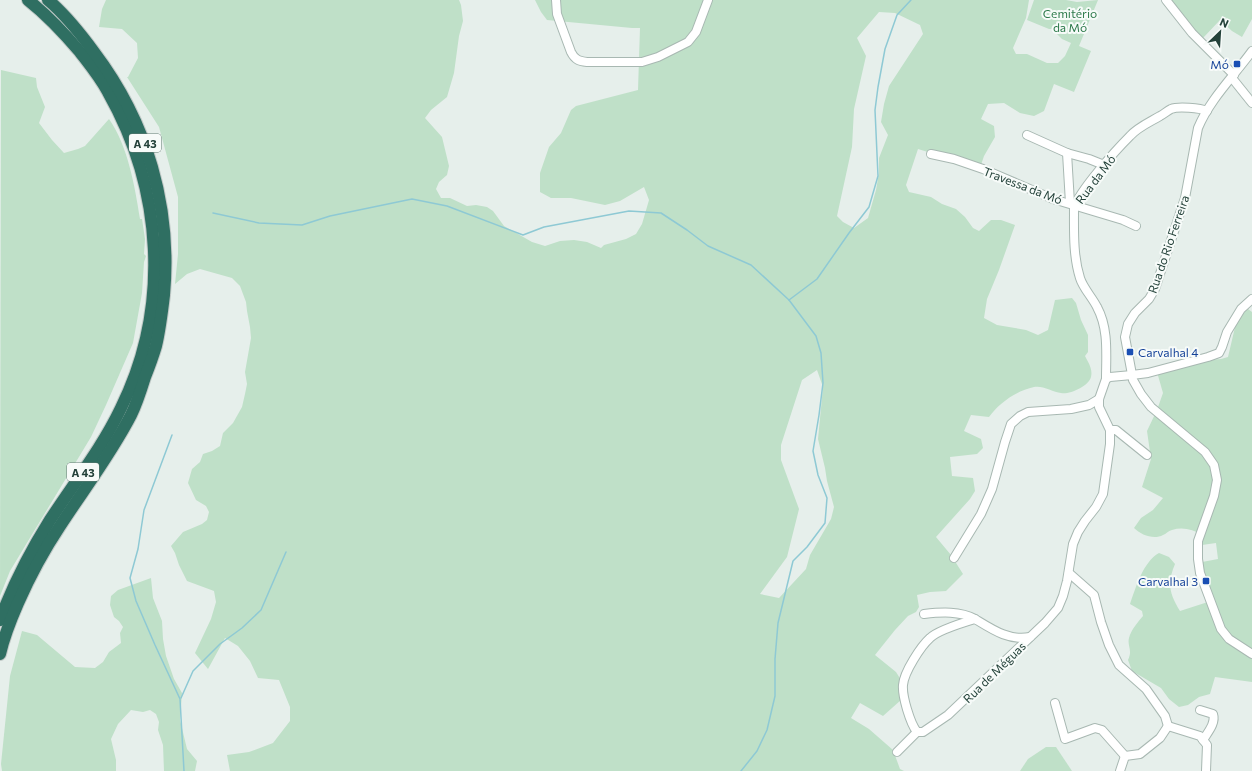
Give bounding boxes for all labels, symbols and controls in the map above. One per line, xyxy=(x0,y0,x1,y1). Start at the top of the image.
park label: Cemitério da Mó xyxy=(1043,6,1097,34)
north arrow xyxy=(1200,12,1240,52)
text: N xyxy=(1218,15,1231,30)
place label: Mó xyxy=(1210,57,1229,71)
marker: Mó xyxy=(1232,59,1242,69)
road number: A 43 xyxy=(129,134,161,152)
street label: Rua da Mó xyxy=(1072,152,1118,206)
street label: Travessa da Mó xyxy=(982,164,1064,206)
street label: Rua do Rio Ferreira xyxy=(1145,193,1191,295)
place label: Carvalhal 4 xyxy=(1138,345,1198,359)
marker: Carvalhal 4 xyxy=(1125,347,1135,357)
road number: A 43 xyxy=(67,463,99,481)
place label: Carvalhal 3 xyxy=(1138,574,1198,588)
marker: Carvalhal 3 xyxy=(1201,576,1211,586)
street label: Rua de Méguas xyxy=(960,639,1028,705)

